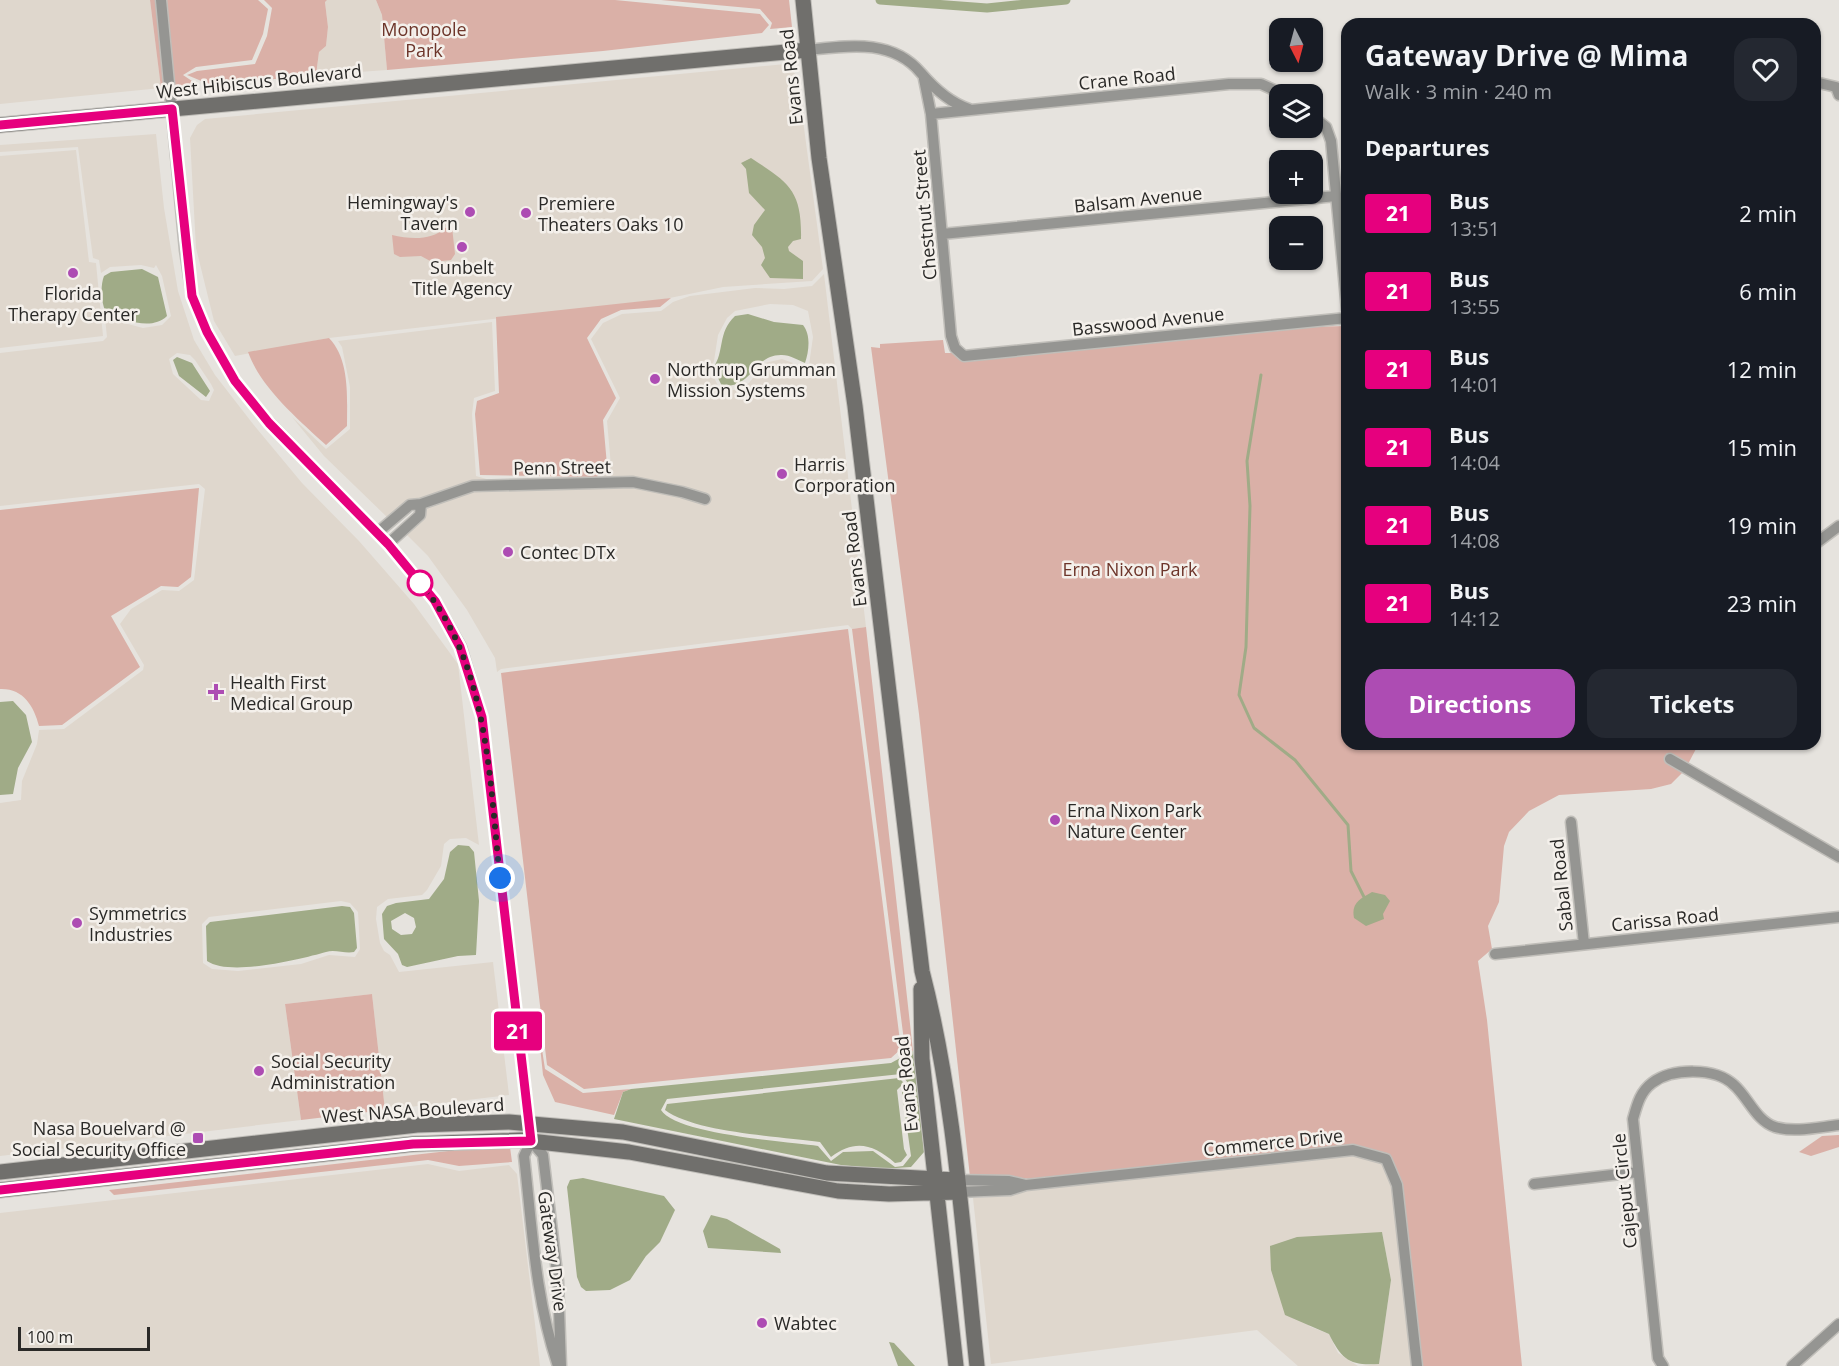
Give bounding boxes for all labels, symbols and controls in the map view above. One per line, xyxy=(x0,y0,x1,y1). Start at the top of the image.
park label: Monopole Park xyxy=(381,17,467,62)
north arrow xyxy=(1269,18,1323,72)
map controls xyxy=(1269,18,1323,270)
street label: Evans Road xyxy=(774,28,808,126)
text: Gateway Drive @ Mima xyxy=(1365,36,1688,74)
button: heart xyxy=(1734,38,1797,101)
street label: West Hibiscus Boulevard xyxy=(155,58,363,104)
street label: Crane Road xyxy=(1077,61,1177,95)
text: Walk · 3 min · 240 m xyxy=(1365,78,1552,105)
button: layers xyxy=(1269,84,1323,138)
text: Departures xyxy=(1365,132,1489,162)
street label: Chestnut Street xyxy=(906,149,942,281)
button: + xyxy=(1269,150,1323,204)
street label: Balsam Avenue xyxy=(1073,180,1203,218)
text: Bus xyxy=(1449,185,1489,215)
place label: Hemingway's Tavern xyxy=(347,190,458,235)
place label: Premiere Theaters Oaks 10 xyxy=(538,191,684,236)
text: 2 min xyxy=(1739,198,1797,228)
text: 21 xyxy=(1386,199,1410,227)
marker: Hemingway's Tavern xyxy=(463,205,477,219)
marker: Premiere Theaters Oaks 10 xyxy=(519,206,533,220)
text: 13:51 xyxy=(1449,215,1500,242)
button: − xyxy=(1269,216,1323,270)
marker: Sunbelt Title Agency xyxy=(455,240,469,254)
place label: Sunbelt Title Agency xyxy=(412,255,513,300)
text: Bus xyxy=(1449,263,1489,293)
marker: Florida Therapy Center xyxy=(66,266,80,280)
text: 6 min xyxy=(1739,276,1797,306)
text: 21 xyxy=(1386,277,1410,305)
place label: Florida Therapy Center xyxy=(8,281,138,326)
text: 13:55 xyxy=(1449,293,1500,320)
street label: Basswood Avenue xyxy=(1071,301,1225,341)
text: Bus xyxy=(1449,341,1489,371)
text: 12 min xyxy=(1727,354,1797,384)
text: 21 xyxy=(1386,355,1410,383)
place label: Northrup Grumman Mission Systems xyxy=(667,357,836,402)
text: 14:01 xyxy=(1449,371,1500,398)
marker: Northrup Grumman Mission Systems xyxy=(648,372,662,386)
text: Bus xyxy=(1449,419,1489,449)
text: 15 min xyxy=(1727,432,1797,462)
text: 21 xyxy=(1386,433,1410,461)
text: 14:04 xyxy=(1449,449,1500,476)
place label: Harris Corporation xyxy=(794,452,896,497)
street label: Penn Street xyxy=(513,454,611,480)
marker: Harris Corporation xyxy=(775,467,789,481)
text: Bus xyxy=(1449,497,1489,527)
street label: Evans Road xyxy=(836,510,872,608)
text: 19 min xyxy=(1727,510,1797,540)
text: 21 xyxy=(1386,511,1410,539)
text: 14:08 xyxy=(1449,527,1500,554)
place label: Contec DTx xyxy=(520,540,616,564)
marker: Contec DTx xyxy=(501,545,515,559)
park label: Erna Nixon Park xyxy=(1063,557,1198,581)
unlabelled marker xyxy=(407,570,433,596)
text: Bus xyxy=(1449,575,1489,605)
text: 23 min xyxy=(1727,588,1797,618)
text: 21 xyxy=(1386,589,1410,617)
text: 14:12 xyxy=(1449,605,1500,632)
button: Directions xyxy=(1365,669,1575,738)
button: Tickets xyxy=(1587,669,1797,738)
place label: Health First Medical Group xyxy=(230,670,353,715)
marker: Health First Medical Group xyxy=(207,683,225,701)
place label: Erna Nixon Park Nature Center xyxy=(1067,798,1202,843)
marker: Erna Nixon Park Nature Center xyxy=(1048,813,1062,827)
street label: Sabal Road xyxy=(1544,837,1578,933)
your location xyxy=(485,863,515,893)
place label: Symmetrics Industries xyxy=(89,901,187,946)
street label: Carissa Road xyxy=(1610,901,1720,937)
marker: Symmetrics Industries xyxy=(70,916,84,930)
line badge: 21 xyxy=(491,1012,545,1050)
text: 21 xyxy=(506,1017,530,1045)
street label: Evans Road xyxy=(889,1035,923,1133)
place label: Social Security Administration xyxy=(271,1049,395,1094)
marker: Social Security Administration xyxy=(252,1064,266,1078)
street label: West NASA Boulevard xyxy=(321,1092,505,1128)
place label: Nasa Bouelvard @ Social Security Office xyxy=(12,1116,186,1161)
street label: Commerce Drive xyxy=(1202,1123,1344,1161)
marker: Nasa Bouelvard @ Social Security Office xyxy=(191,1131,205,1145)
street label: Cajeput Circle xyxy=(1606,1132,1642,1250)
street label: Gateway Drive xyxy=(533,1189,573,1313)
place label: Wabtec xyxy=(774,1311,837,1335)
marker: Wabtec xyxy=(755,1316,769,1330)
scale bar xyxy=(18,1324,150,1352)
text: 100 m xyxy=(27,1326,73,1348)

